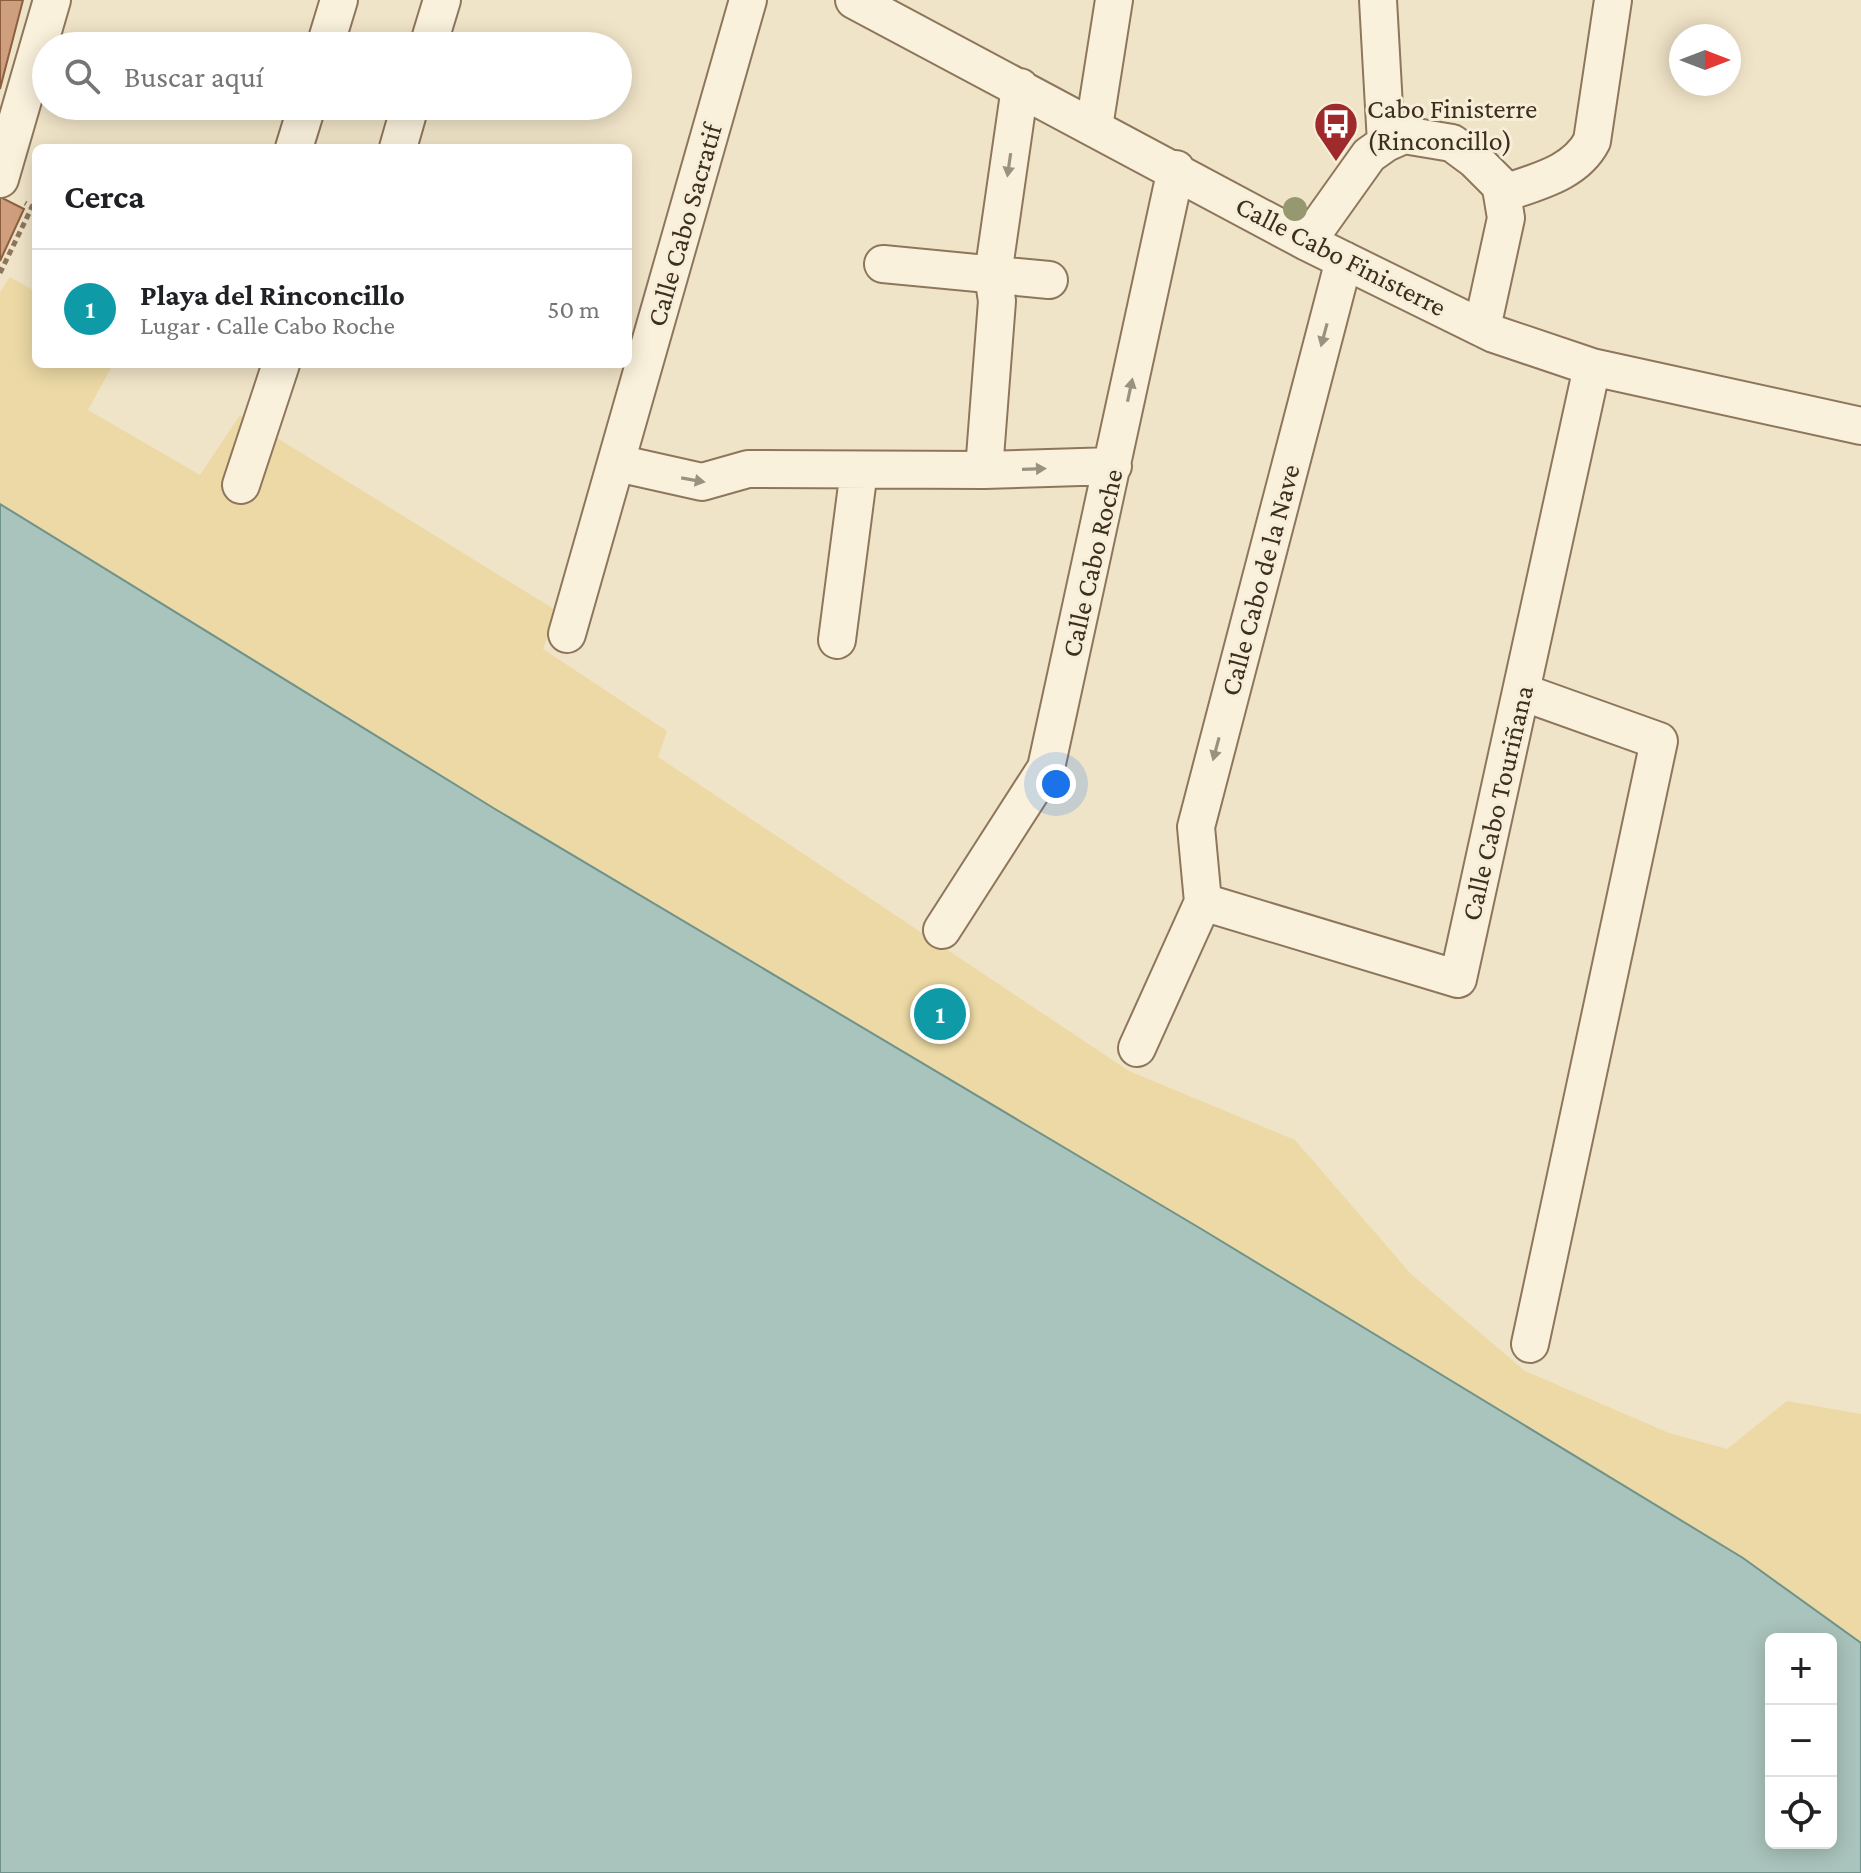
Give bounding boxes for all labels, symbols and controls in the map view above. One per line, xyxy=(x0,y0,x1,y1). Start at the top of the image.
north arrow xyxy=(1669,24,1741,96)
search box xyxy=(32,32,632,120)
icon: search xyxy=(60,54,104,98)
text: Buscar aquí xyxy=(124,60,264,93)
place label: Cabo Finisterre (Rinconcillo) xyxy=(1367,93,1537,157)
bus stop icon: Cabo Finisterre (Rinconcillo) xyxy=(1312,100,1360,163)
street label: Calle Cabo Sacratif xyxy=(640,118,728,330)
one-way arrow xyxy=(1002,152,1015,177)
text: Cerca xyxy=(64,178,145,215)
street label: Calle Cabo Finisterre xyxy=(1231,190,1451,322)
text: Playa del Rinconcillo xyxy=(140,278,405,311)
text: 1 xyxy=(85,295,95,324)
text: 50 m xyxy=(547,295,600,324)
text: Lugar · Calle Cabo Roche xyxy=(140,311,395,340)
one-way arrow xyxy=(1318,323,1330,348)
one-way arrow xyxy=(1124,377,1136,402)
street label: Calle Cabo de la Nave xyxy=(1214,461,1306,699)
one-way arrow xyxy=(1022,462,1047,475)
street label: Calle Cabo Roche xyxy=(1055,466,1129,660)
one-way arrow xyxy=(680,474,705,486)
street label: Calle Cabo Touriñana xyxy=(1455,682,1539,924)
one-way arrow xyxy=(1210,737,1222,762)
your location xyxy=(1036,764,1076,804)
pin: 1 xyxy=(914,984,966,1044)
map controls xyxy=(1765,1633,1837,1849)
button: + xyxy=(1765,1633,1837,1705)
button: − xyxy=(1765,1705,1837,1777)
button: locate xyxy=(1765,1777,1837,1849)

